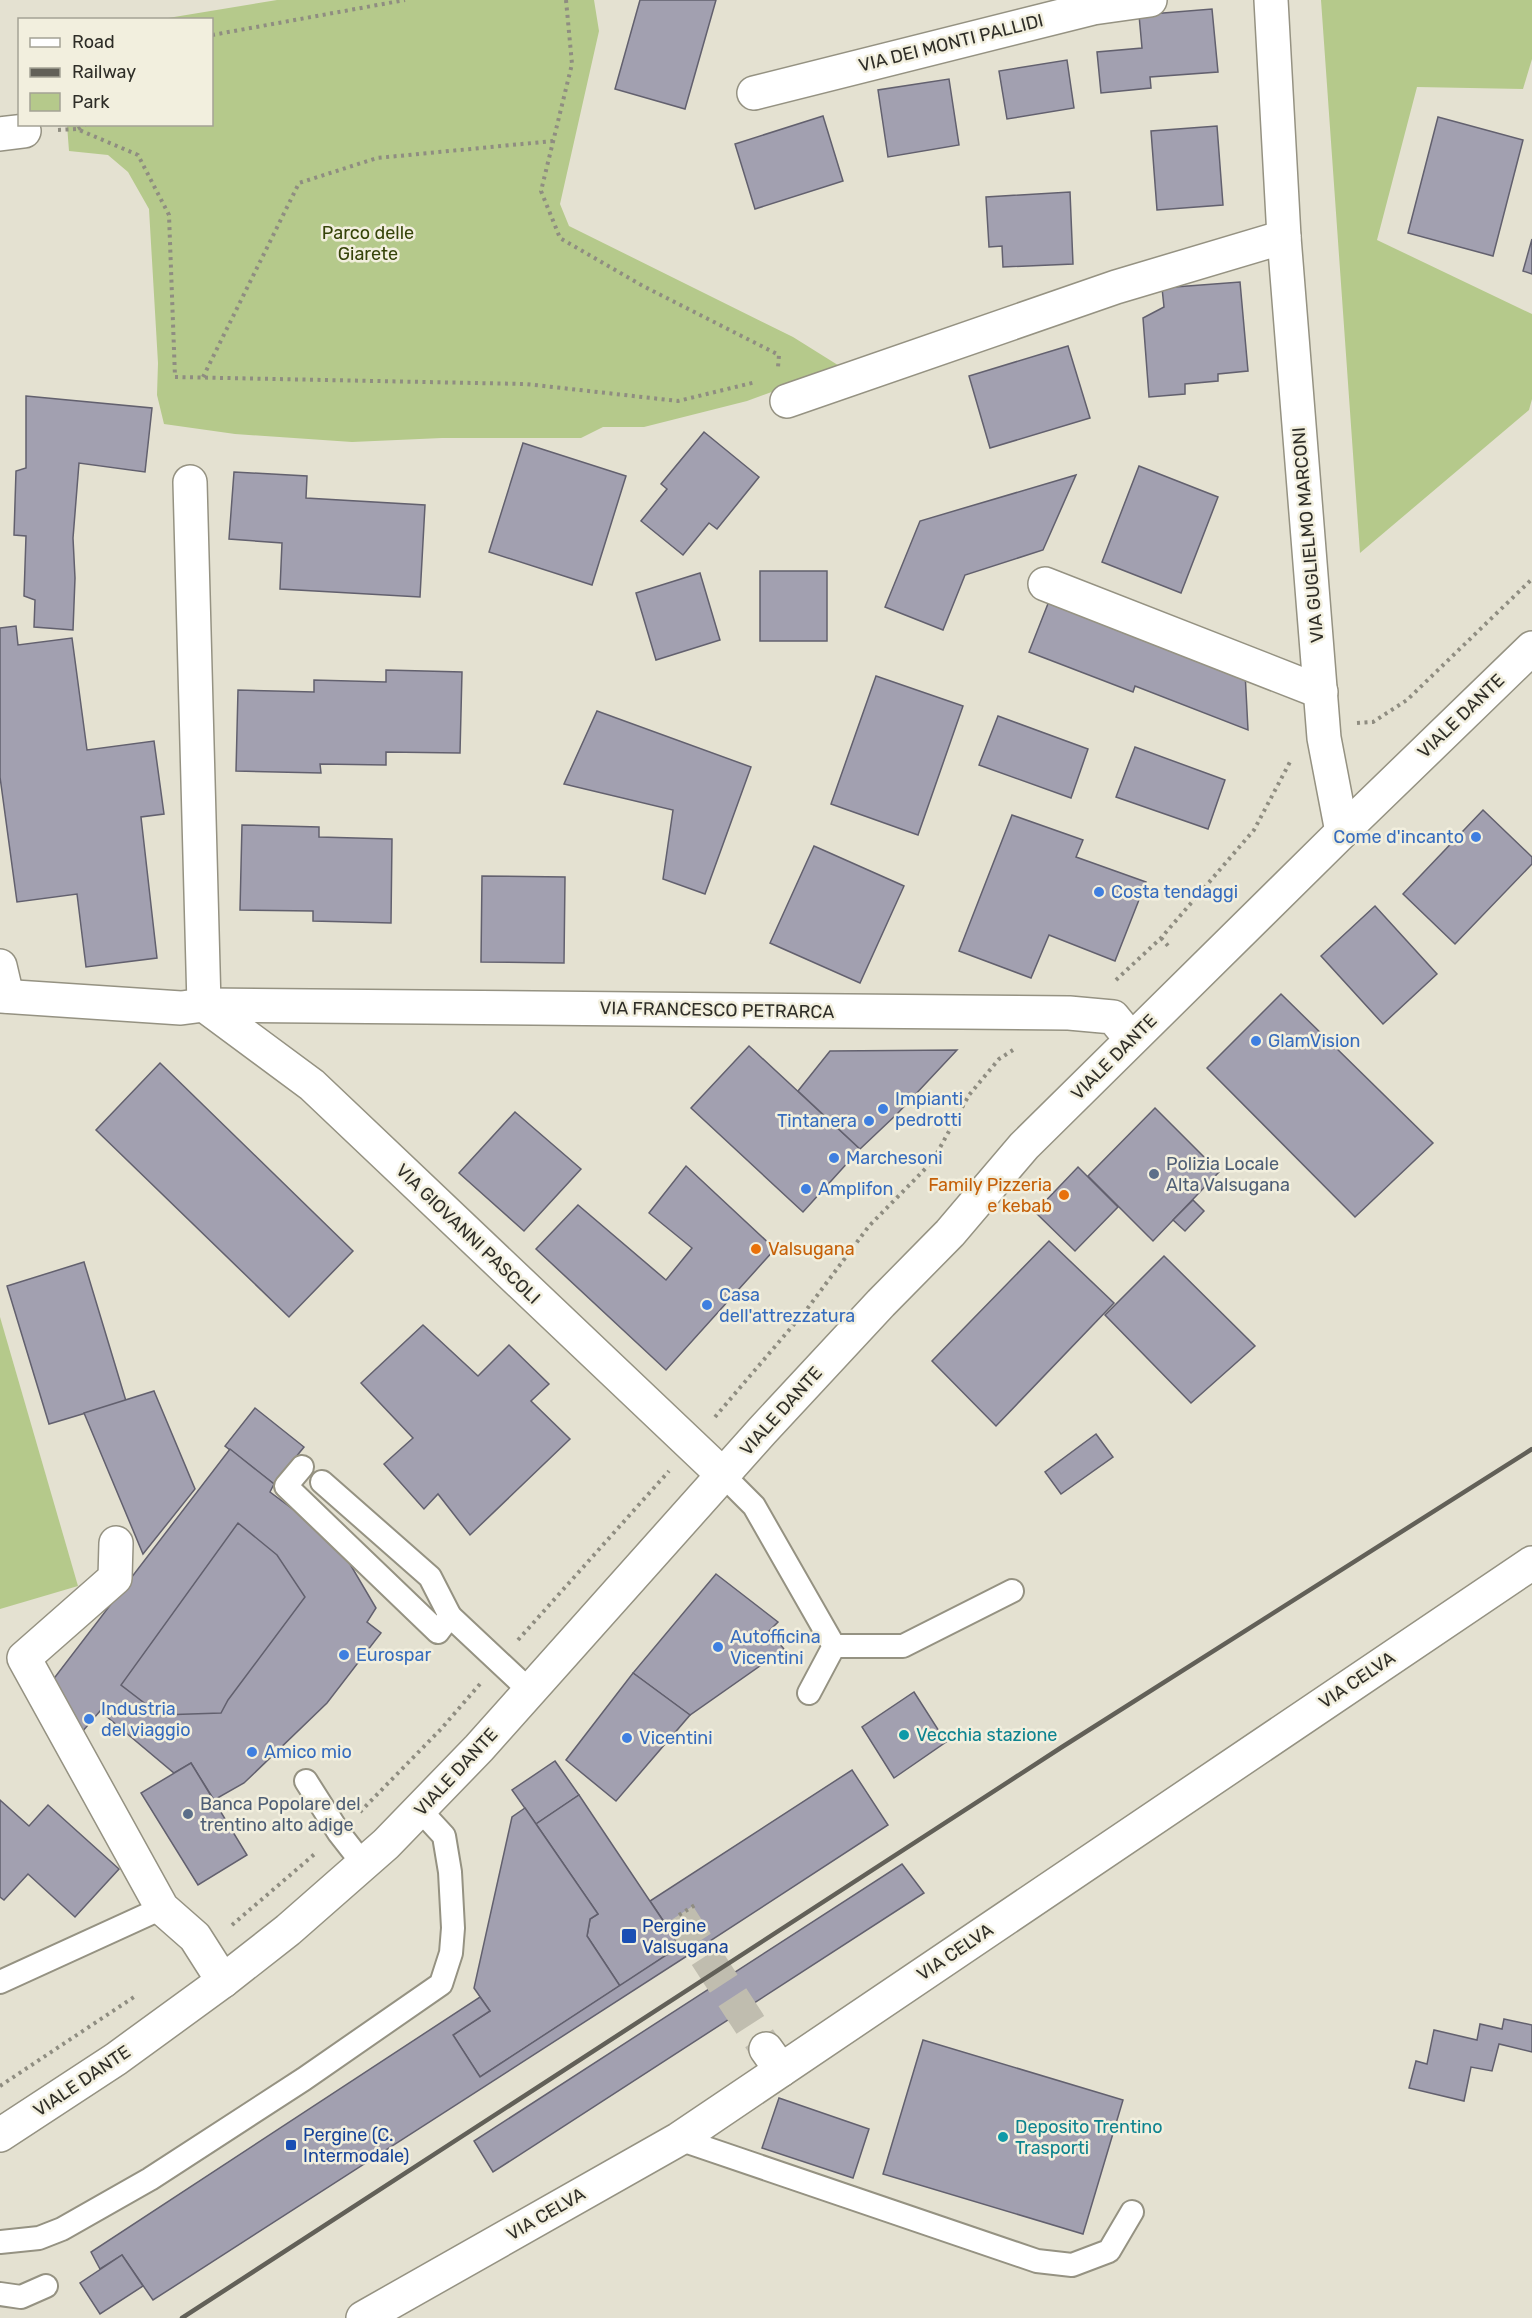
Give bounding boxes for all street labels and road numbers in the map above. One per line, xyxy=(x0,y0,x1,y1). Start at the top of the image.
street label: VIA DEI MONTI PALLIDI xyxy=(856,9,1046,77)
street label: VIA GUGLIELMO MARCONI xyxy=(1288,426,1328,644)
street label: VIALE DANTE xyxy=(1413,669,1509,763)
street label: VIA FRANCESCO PETRARCA xyxy=(599,997,835,1023)
street label: VIALE DANTE xyxy=(1067,1010,1161,1104)
street label: VIA GIOVANNI PASCOLI xyxy=(391,1159,545,1309)
street label: VIALE DANTE xyxy=(735,1362,827,1460)
street label: VIA CELVA xyxy=(1315,1647,1399,1713)
street label: VIALE DANTE xyxy=(410,1723,502,1821)
street label: VIA CELVA xyxy=(913,1919,997,1985)
street label: VIALE DANTE xyxy=(29,2040,135,2122)
street label: VIA CELVA xyxy=(503,2183,589,2245)

